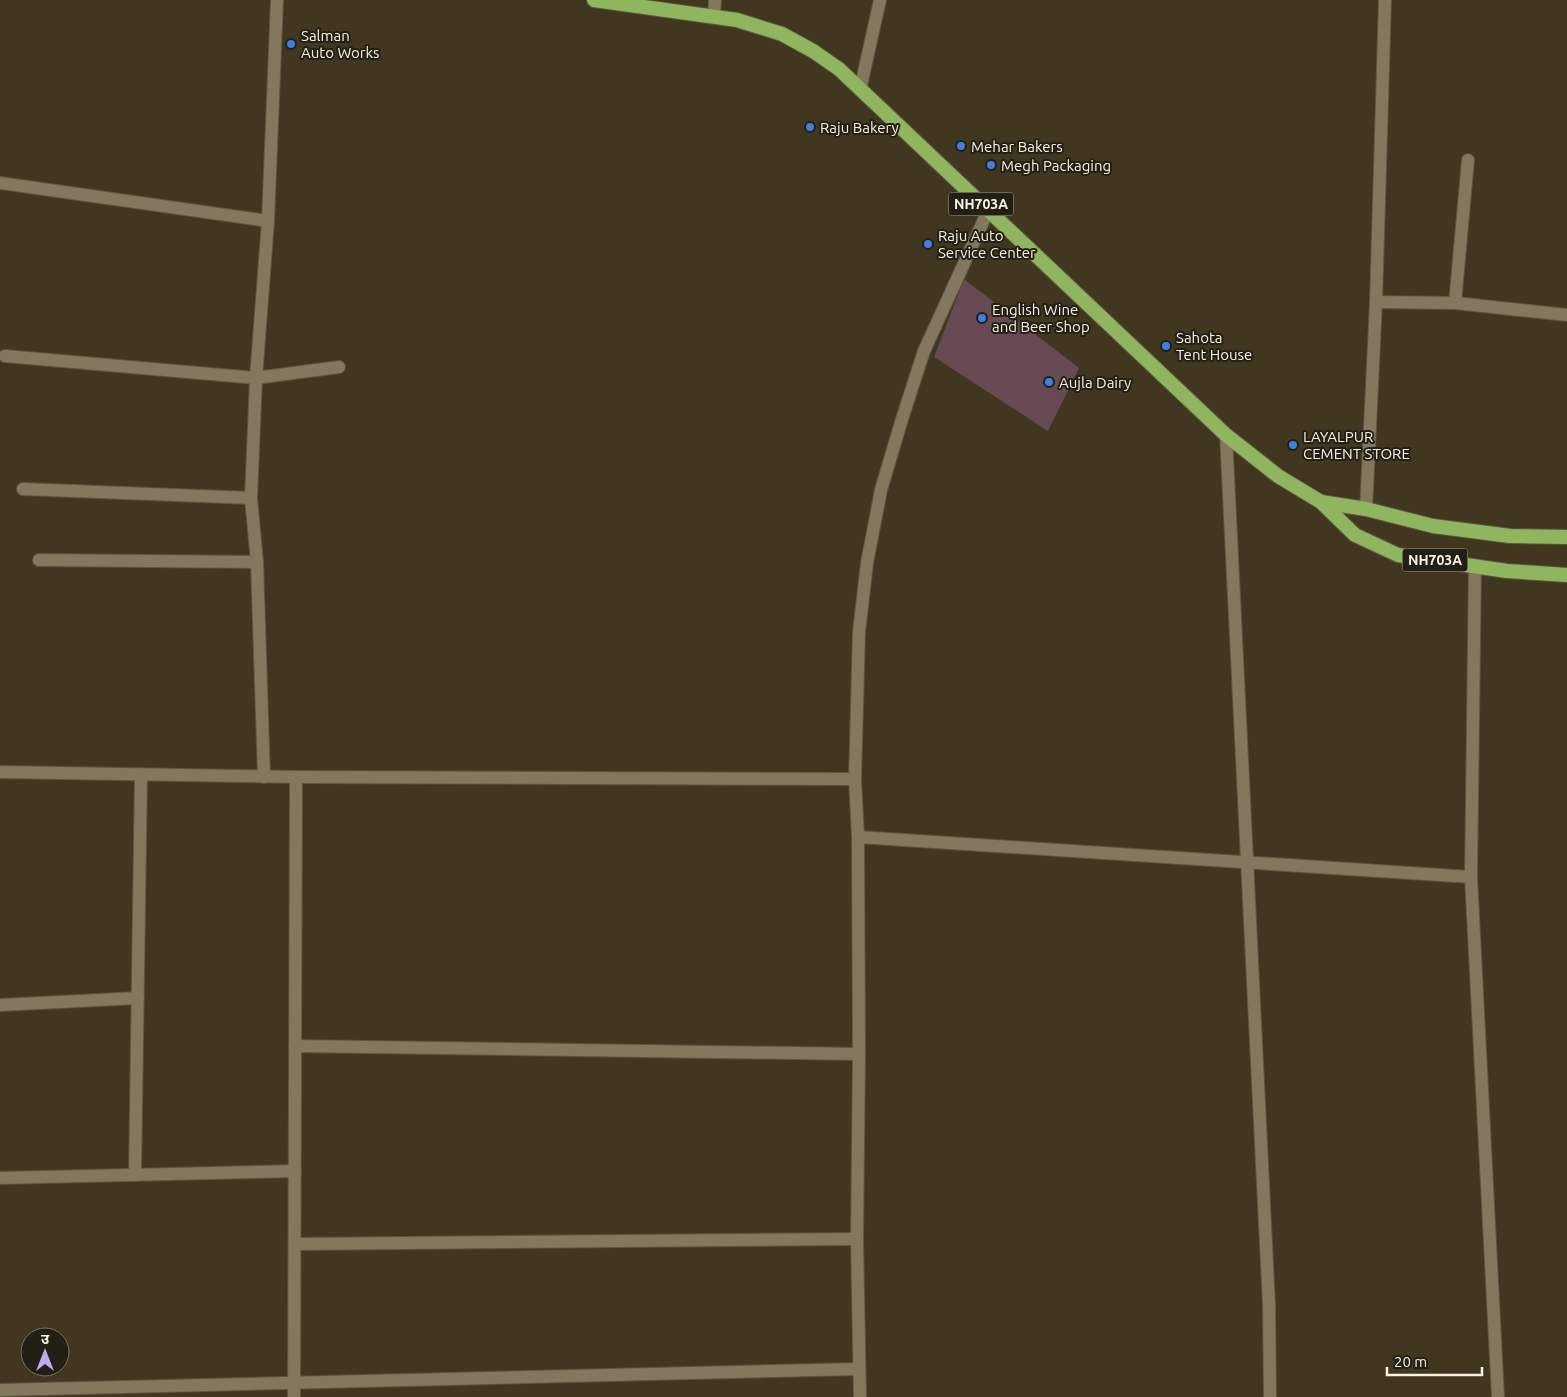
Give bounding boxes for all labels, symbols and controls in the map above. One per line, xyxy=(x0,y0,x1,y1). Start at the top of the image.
place label: Salman Auto Works xyxy=(301,27,380,61)
marker: Salman Auto Works xyxy=(285,38,297,50)
place label: Raju Bakery xyxy=(820,119,899,136)
marker: Raju Bakery xyxy=(804,121,816,133)
place label: Mehar Bakers xyxy=(971,138,1063,155)
marker: Mehar Bakers xyxy=(955,140,967,152)
place label: Megh Packaging xyxy=(1001,157,1111,174)
marker: Megh Packaging xyxy=(985,159,997,171)
road number: NH703A xyxy=(948,192,1014,215)
place label: Raju Auto Service Center xyxy=(938,227,1036,261)
marker: Raju Auto Service Center xyxy=(922,238,934,250)
place label: English Wine and Beer Shop xyxy=(992,301,1090,335)
marker: English Wine and Beer Shop xyxy=(976,312,988,324)
place label: Sahota Tent House xyxy=(1176,329,1252,363)
marker: Sahota Tent House xyxy=(1160,340,1172,352)
place label: Aujla Dairy xyxy=(1059,374,1131,391)
marker: Aujla Dairy xyxy=(1043,376,1055,388)
place label: LAYALPUR CEMENT STORE xyxy=(1303,428,1410,462)
marker: LAYALPUR CEMENT STORE xyxy=(1287,439,1299,451)
road number: NH703A xyxy=(1402,548,1468,572)
north arrow xyxy=(20,1327,70,1377)
text: उ xyxy=(41,1331,50,1347)
scale bar xyxy=(1387,1344,1482,1376)
text: 20 m xyxy=(1394,1353,1427,1370)

